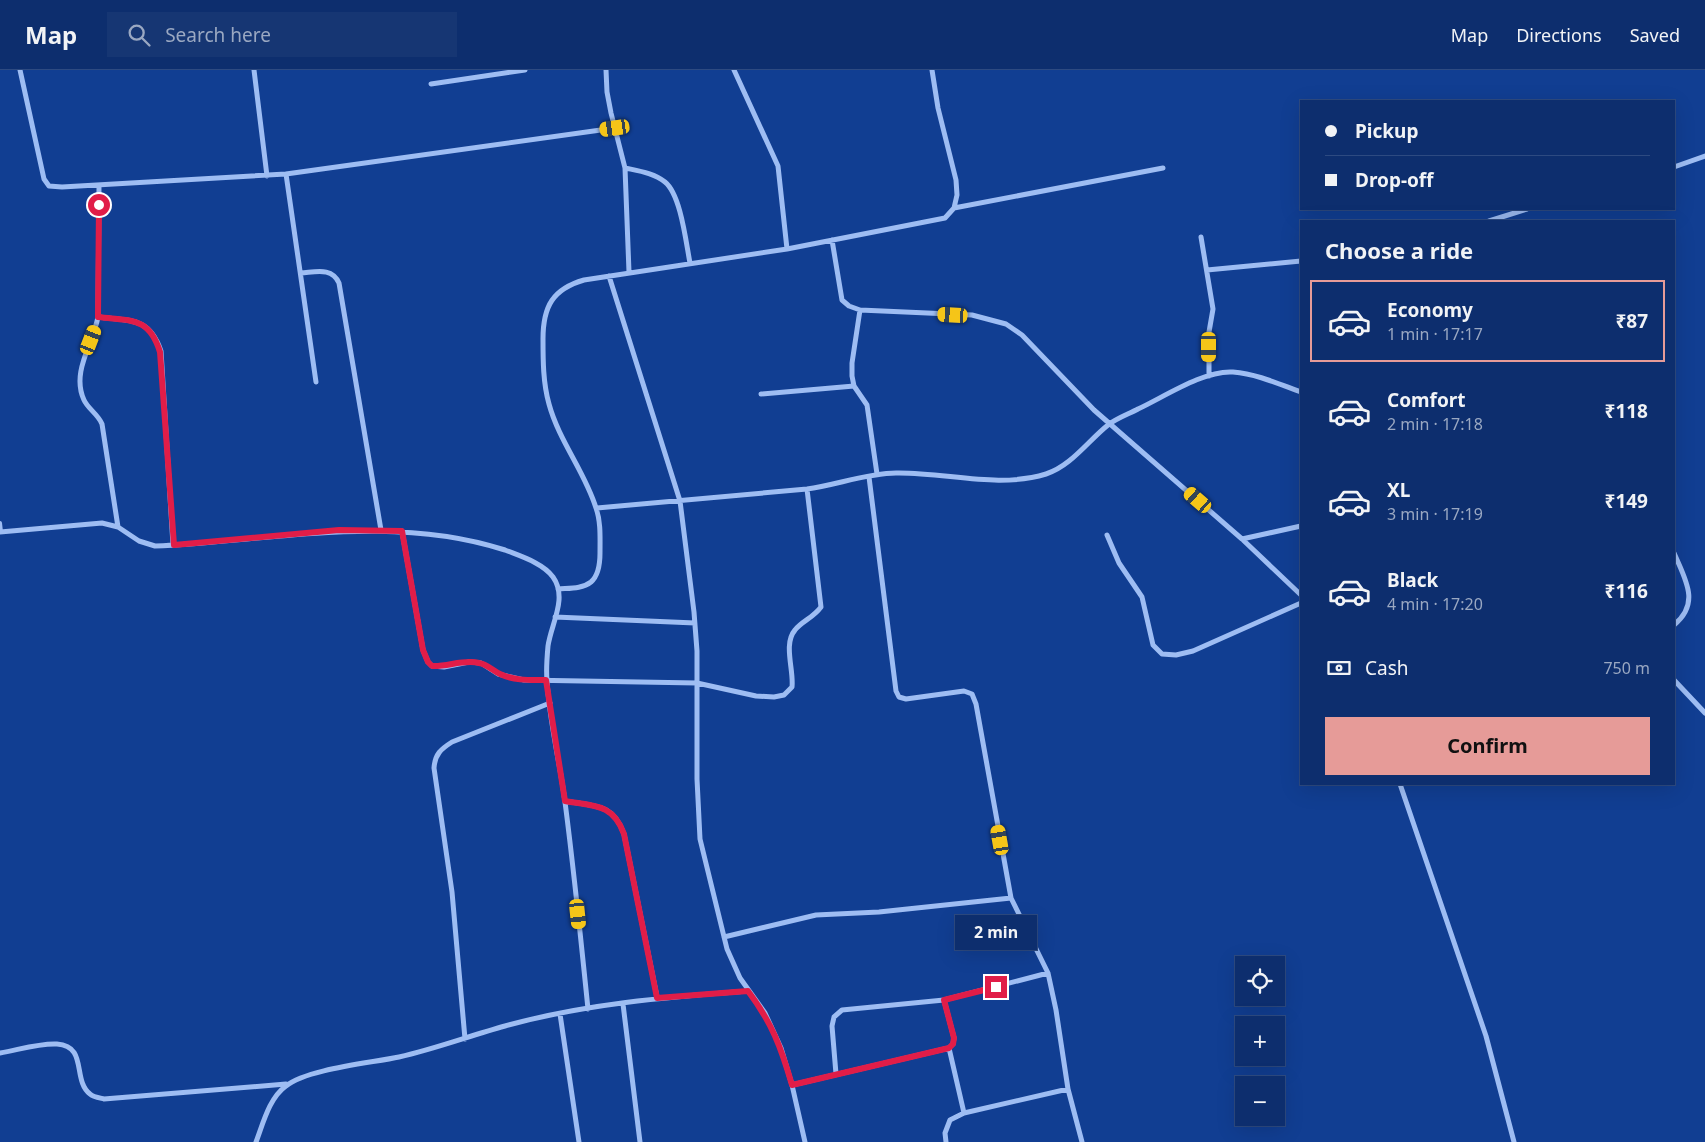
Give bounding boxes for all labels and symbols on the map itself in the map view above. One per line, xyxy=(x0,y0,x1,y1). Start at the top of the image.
car xyxy=(599,118,630,138)
route start xyxy=(88,194,110,216)
car xyxy=(937,307,968,323)
car xyxy=(78,323,103,357)
car xyxy=(1201,332,1216,362)
car xyxy=(1181,484,1214,516)
car xyxy=(990,824,1009,856)
car xyxy=(568,898,587,930)
callout: 2 min xyxy=(955,914,1037,950)
route end xyxy=(985,976,1007,998)

